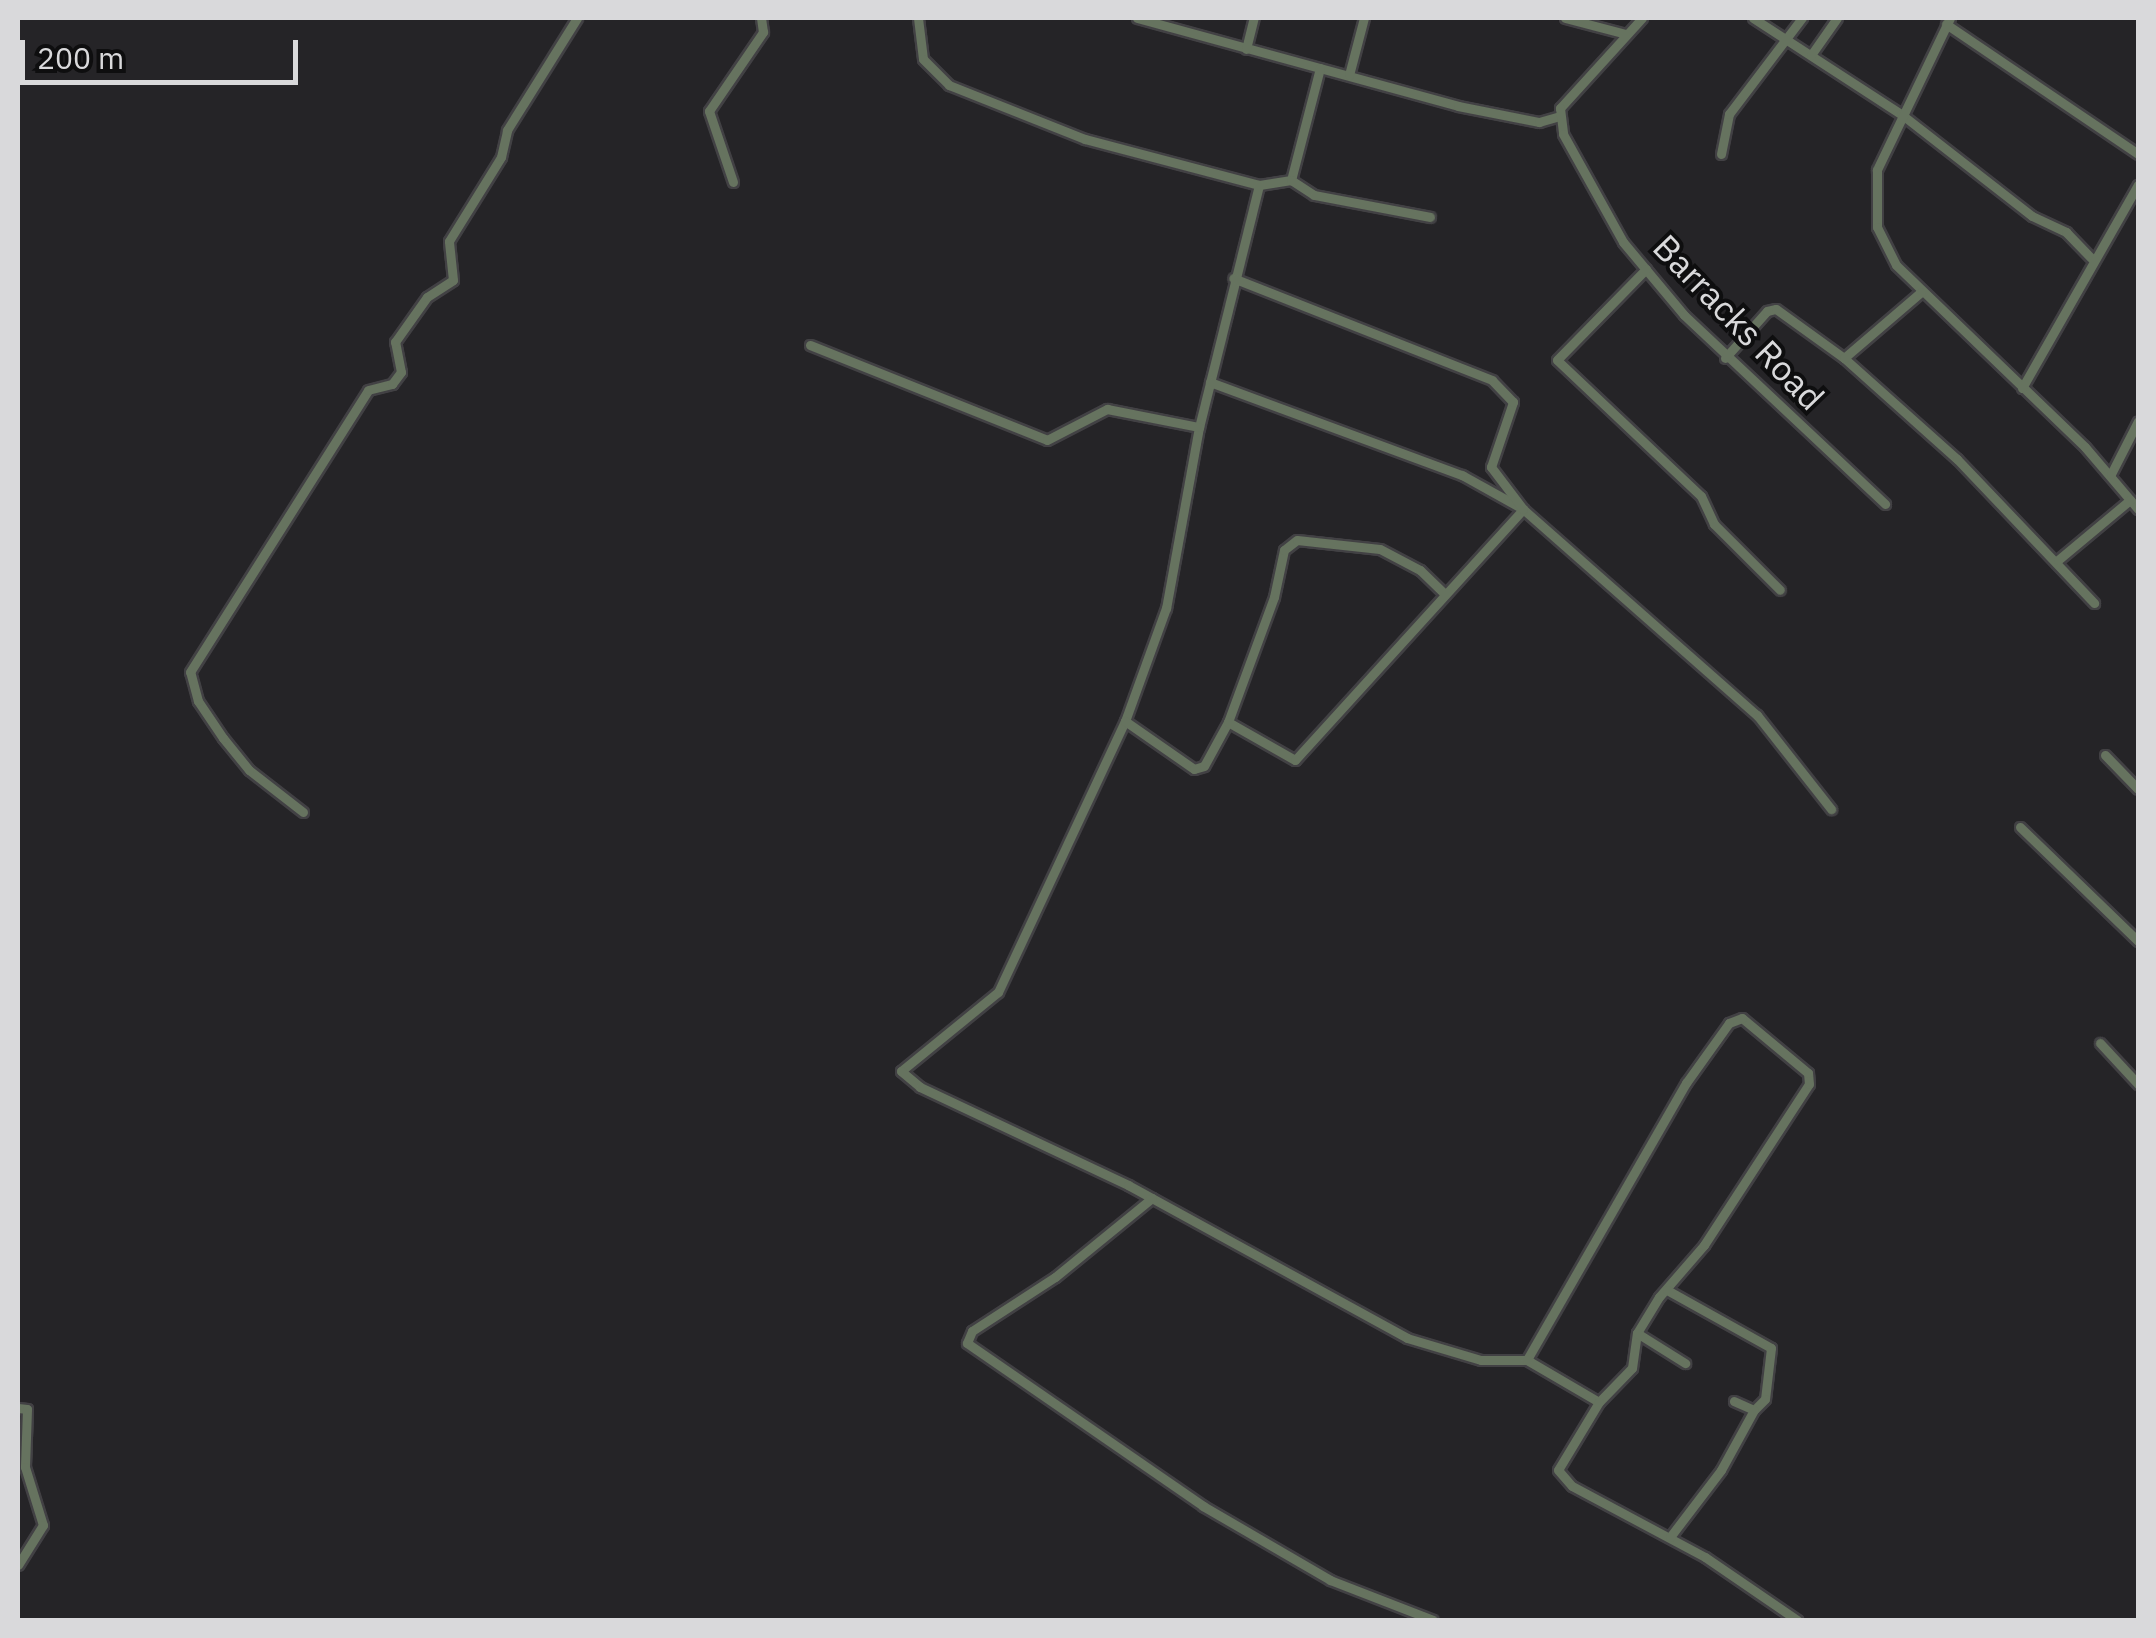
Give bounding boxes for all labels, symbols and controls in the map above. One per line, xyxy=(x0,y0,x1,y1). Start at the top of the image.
scale bar xyxy=(25,20,302,82)
text: 200 m xyxy=(37,38,124,77)
street label: Barracks Road xyxy=(1645,226,1833,418)

